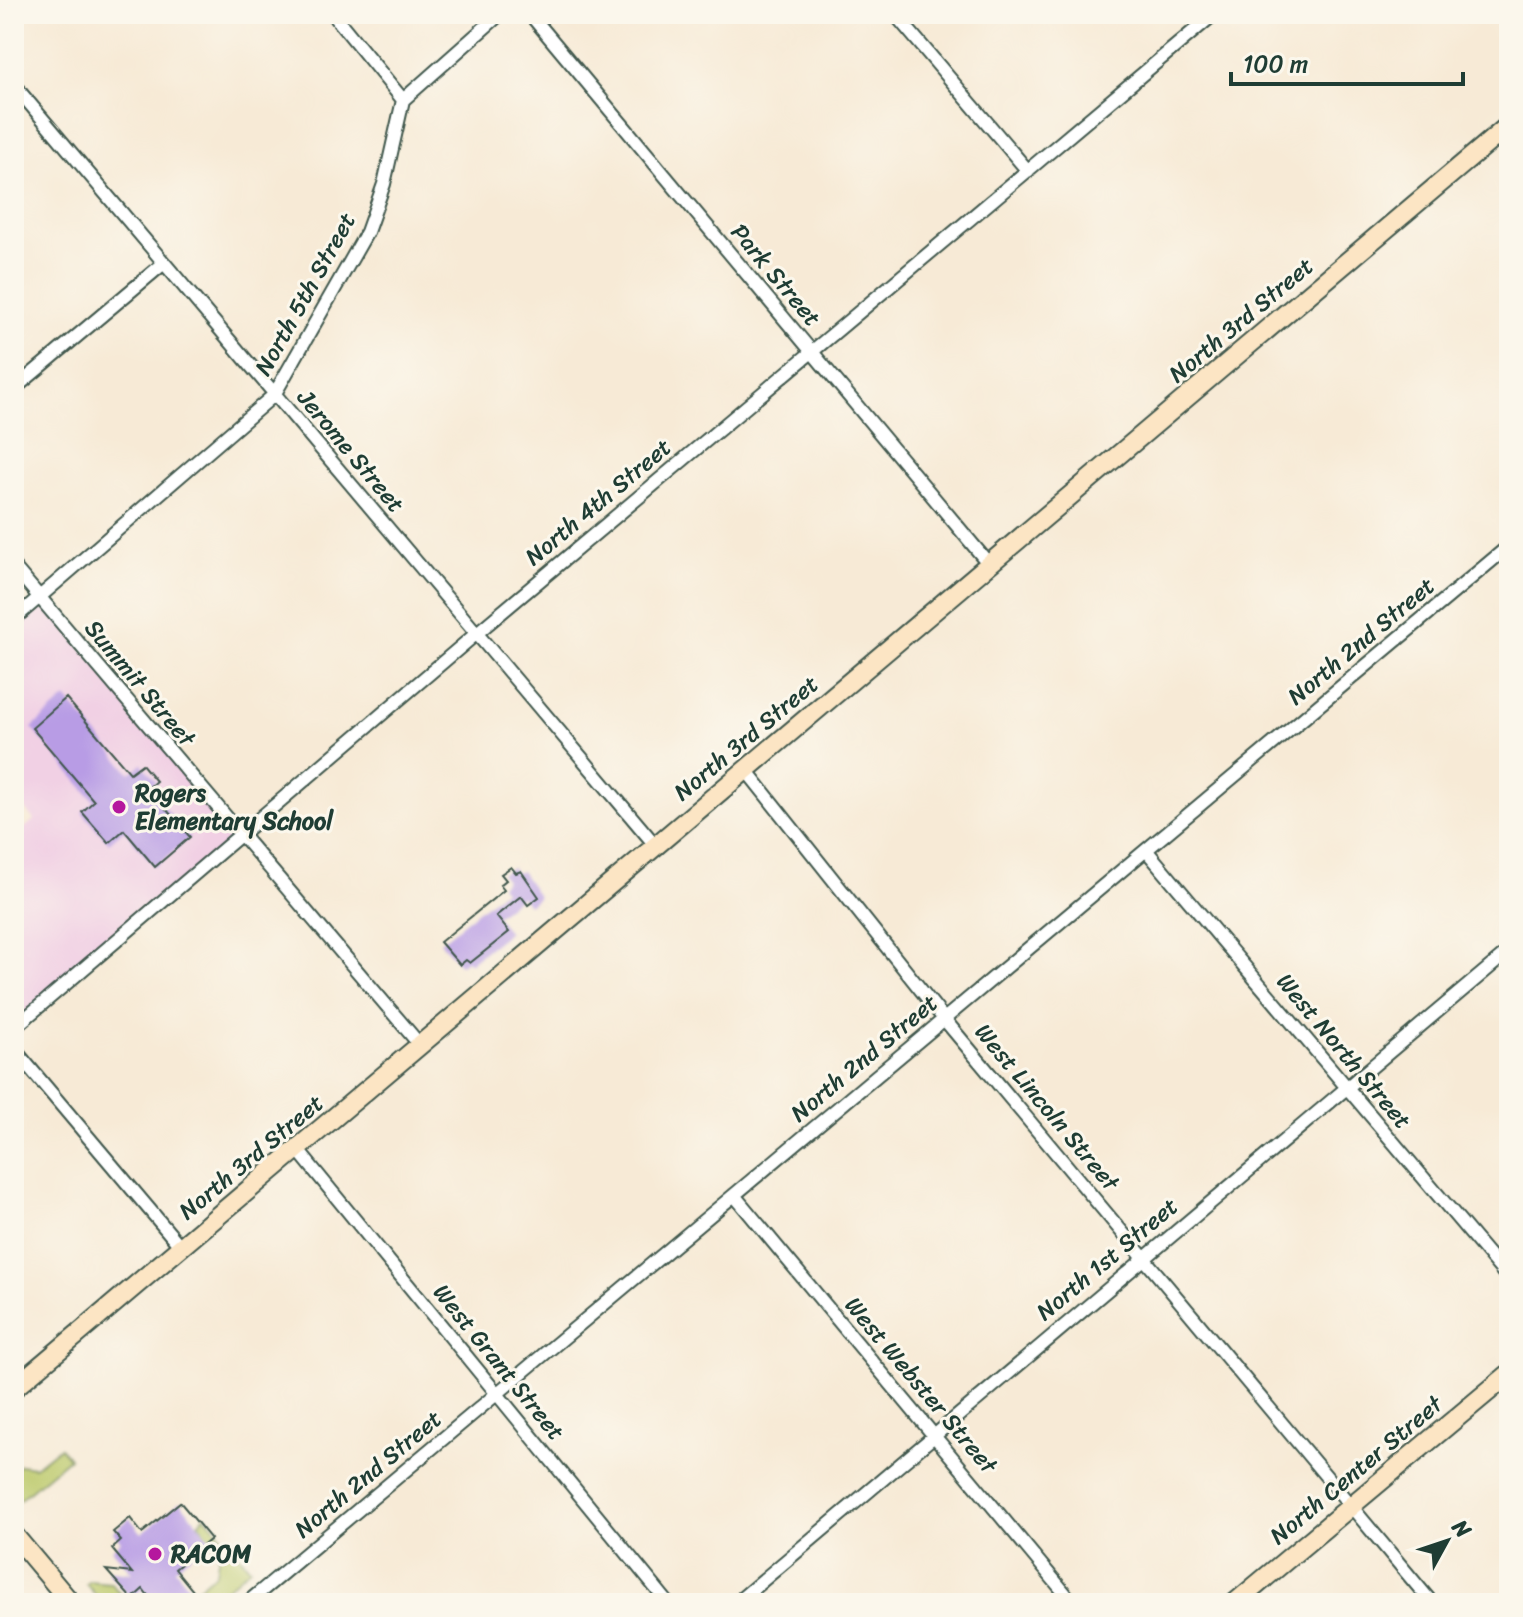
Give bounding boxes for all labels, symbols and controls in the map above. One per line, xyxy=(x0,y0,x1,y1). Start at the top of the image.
scale bar xyxy=(1231,36,1463,86)
text: 100 m xyxy=(1243,43,1308,85)
street label: North 5th Street xyxy=(243,204,367,384)
street label: Park Street xyxy=(720,214,832,336)
street label: North 3rd Street xyxy=(1159,246,1323,394)
street label: Jerome Street xyxy=(286,379,416,523)
street label: North 4th Street xyxy=(515,427,681,577)
street label: North 2nd Street xyxy=(1277,566,1445,716)
street label: Summit Street xyxy=(74,610,207,757)
street label: North 3rd Street xyxy=(664,664,828,812)
place label: Rogers Elementary School xyxy=(134,772,334,842)
marker: Rogers Elementary School xyxy=(110,798,128,816)
street label: West North Street xyxy=(1265,963,1423,1139)
street label: North 2nd Street xyxy=(780,983,948,1133)
street label: West Lincoln Street xyxy=(964,1013,1131,1202)
street label: North 3rd Street xyxy=(169,1083,333,1231)
street label: North 1st Street xyxy=(1026,1186,1188,1332)
street label: West Grant Street xyxy=(422,1274,576,1450)
street label: West Webster Street xyxy=(834,1287,1009,1484)
street label: North Center Street xyxy=(1260,1384,1453,1556)
street label: North 2nd Street xyxy=(284,1399,452,1549)
north arrow xyxy=(1407,1501,1487,1581)
text: N xyxy=(1441,1509,1482,1547)
place label: RACOM xyxy=(170,1533,252,1575)
marker: RACOM xyxy=(146,1545,164,1563)

